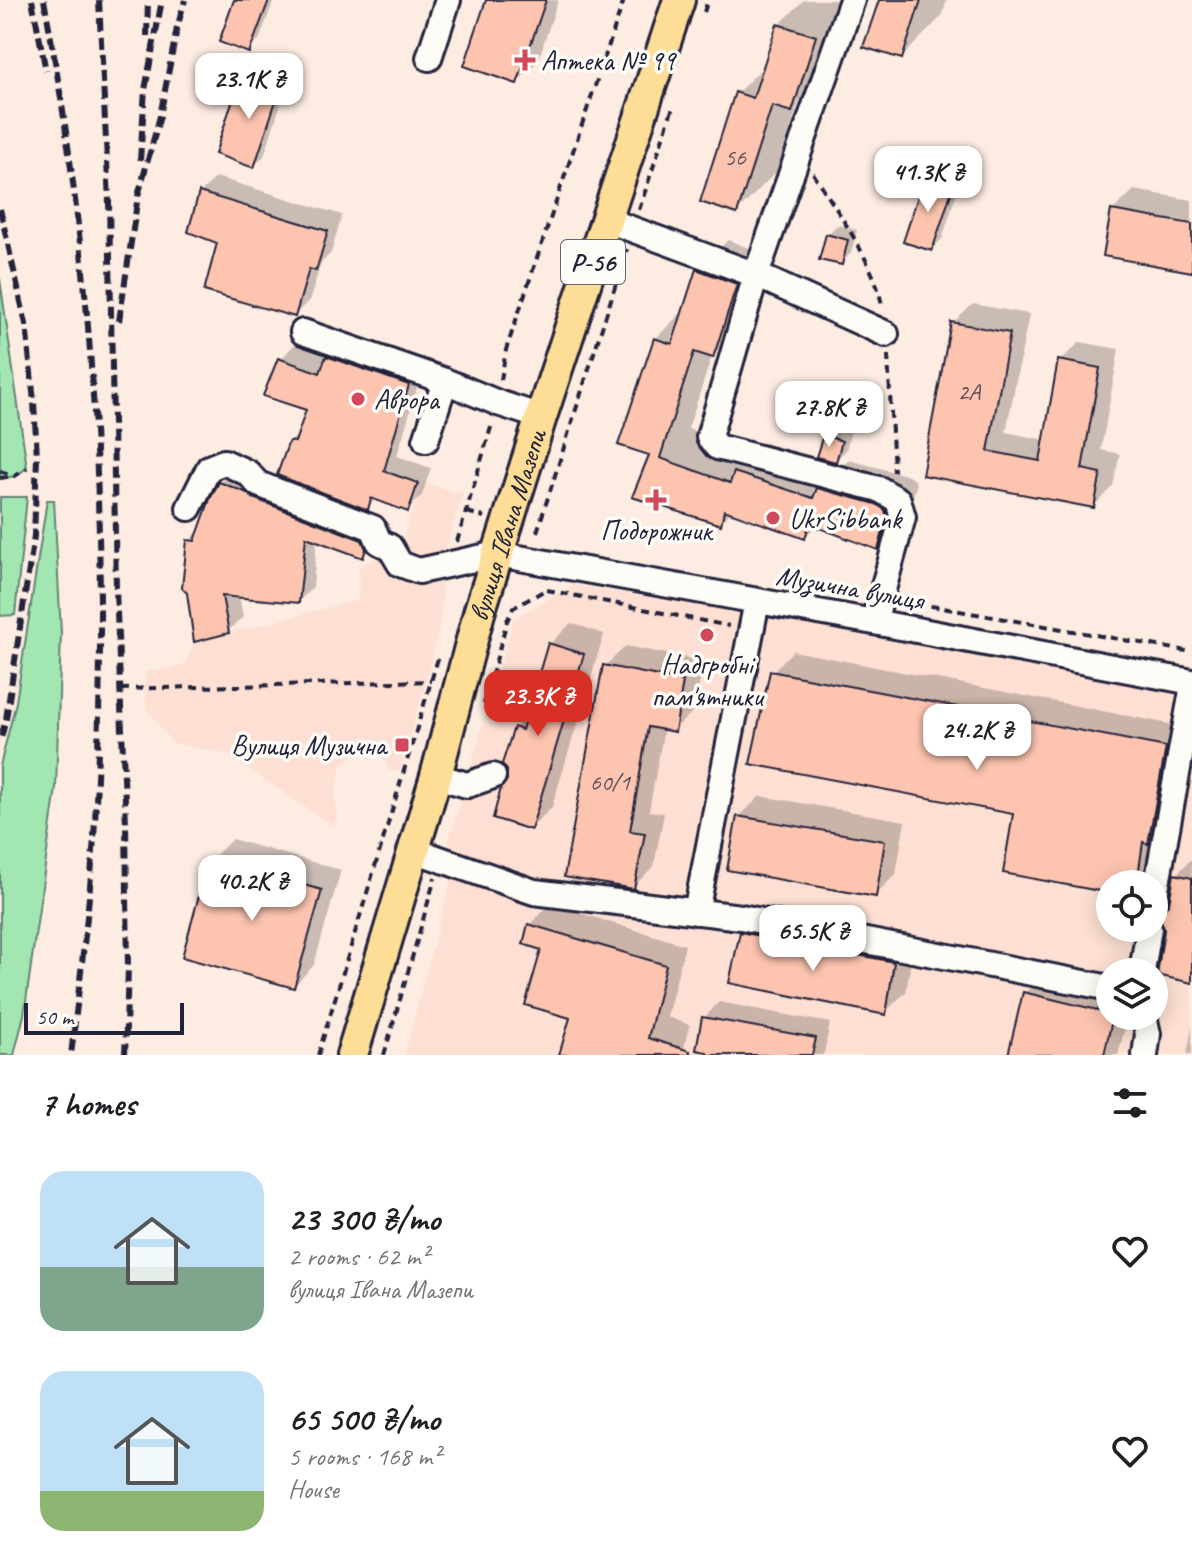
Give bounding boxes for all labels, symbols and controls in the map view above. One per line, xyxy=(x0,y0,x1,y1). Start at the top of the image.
place label: Аптека № 99 xyxy=(541,43,678,78)
marker: Аптека № 99 xyxy=(516,51,534,69)
pin: 23.1K ₴ xyxy=(175,53,323,121)
text: 23.1K ₴ xyxy=(213,62,285,95)
house number: 56 xyxy=(724,142,747,172)
pin: 41.3K ₴ xyxy=(854,146,1002,214)
text: 41.3K ₴ xyxy=(892,155,964,188)
road number: Р-56 xyxy=(561,240,625,284)
house number: 2А xyxy=(958,377,981,407)
pin: 27.8K ₴ xyxy=(755,381,903,449)
place label: Аврора xyxy=(374,382,441,417)
marker: Аврора xyxy=(349,390,367,408)
text: 27.8K ₴ xyxy=(793,390,865,423)
street label: вулиця Івана Мазепи xyxy=(461,424,554,625)
marker: Подорожник xyxy=(647,491,665,509)
place label: UkrSibbank xyxy=(789,501,903,536)
marker: UkrSibbank xyxy=(764,509,782,527)
place label: Подорожник xyxy=(600,513,714,548)
street label: Музична вулиця xyxy=(773,557,929,619)
marker: Надгробні пам'ятники xyxy=(698,626,716,644)
place label: Надгробні пам'ятники xyxy=(652,647,766,714)
pin: 23.3K ₴ xyxy=(464,670,612,738)
text: 23.3K ₴ xyxy=(502,679,574,712)
pin: 24.2K ₴ xyxy=(903,704,1051,772)
text: 24.2K ₴ xyxy=(941,713,1013,746)
place label: Вулиця Музична xyxy=(231,728,389,763)
marker: Вулиця Музична xyxy=(393,736,411,754)
house number: 60/1 xyxy=(590,767,631,797)
pin: 40.2K ₴ xyxy=(178,855,326,923)
text: 40.2K ₴ xyxy=(216,864,288,897)
map controls xyxy=(1096,870,1168,1030)
button: locate xyxy=(1096,870,1168,942)
pin: 65.5K ₴ xyxy=(739,905,887,973)
text: 65.5K ₴ xyxy=(777,914,849,947)
button: layers xyxy=(1096,958,1168,1030)
scale bar xyxy=(24,999,184,1035)
text: 50 m xyxy=(36,1003,73,1031)
icon: filters xyxy=(1108,1081,1152,1125)
text: 7 homes xyxy=(40,1082,136,1125)
text: 23 300 ₴/mo xyxy=(288,1197,440,1240)
icon: home xyxy=(104,1203,200,1299)
icon: heart xyxy=(1108,1229,1152,1273)
text: 2 rooms · 62 m² xyxy=(288,1240,429,1273)
text: вулиця Івана Мазепи xyxy=(288,1273,473,1306)
text: 65 500 ₴/mo xyxy=(288,1397,440,1440)
icon: home xyxy=(104,1403,200,1499)
icon: heart xyxy=(1108,1429,1152,1473)
text: 5 rooms · 168 m² xyxy=(288,1440,440,1473)
text: House xyxy=(288,1473,339,1506)

